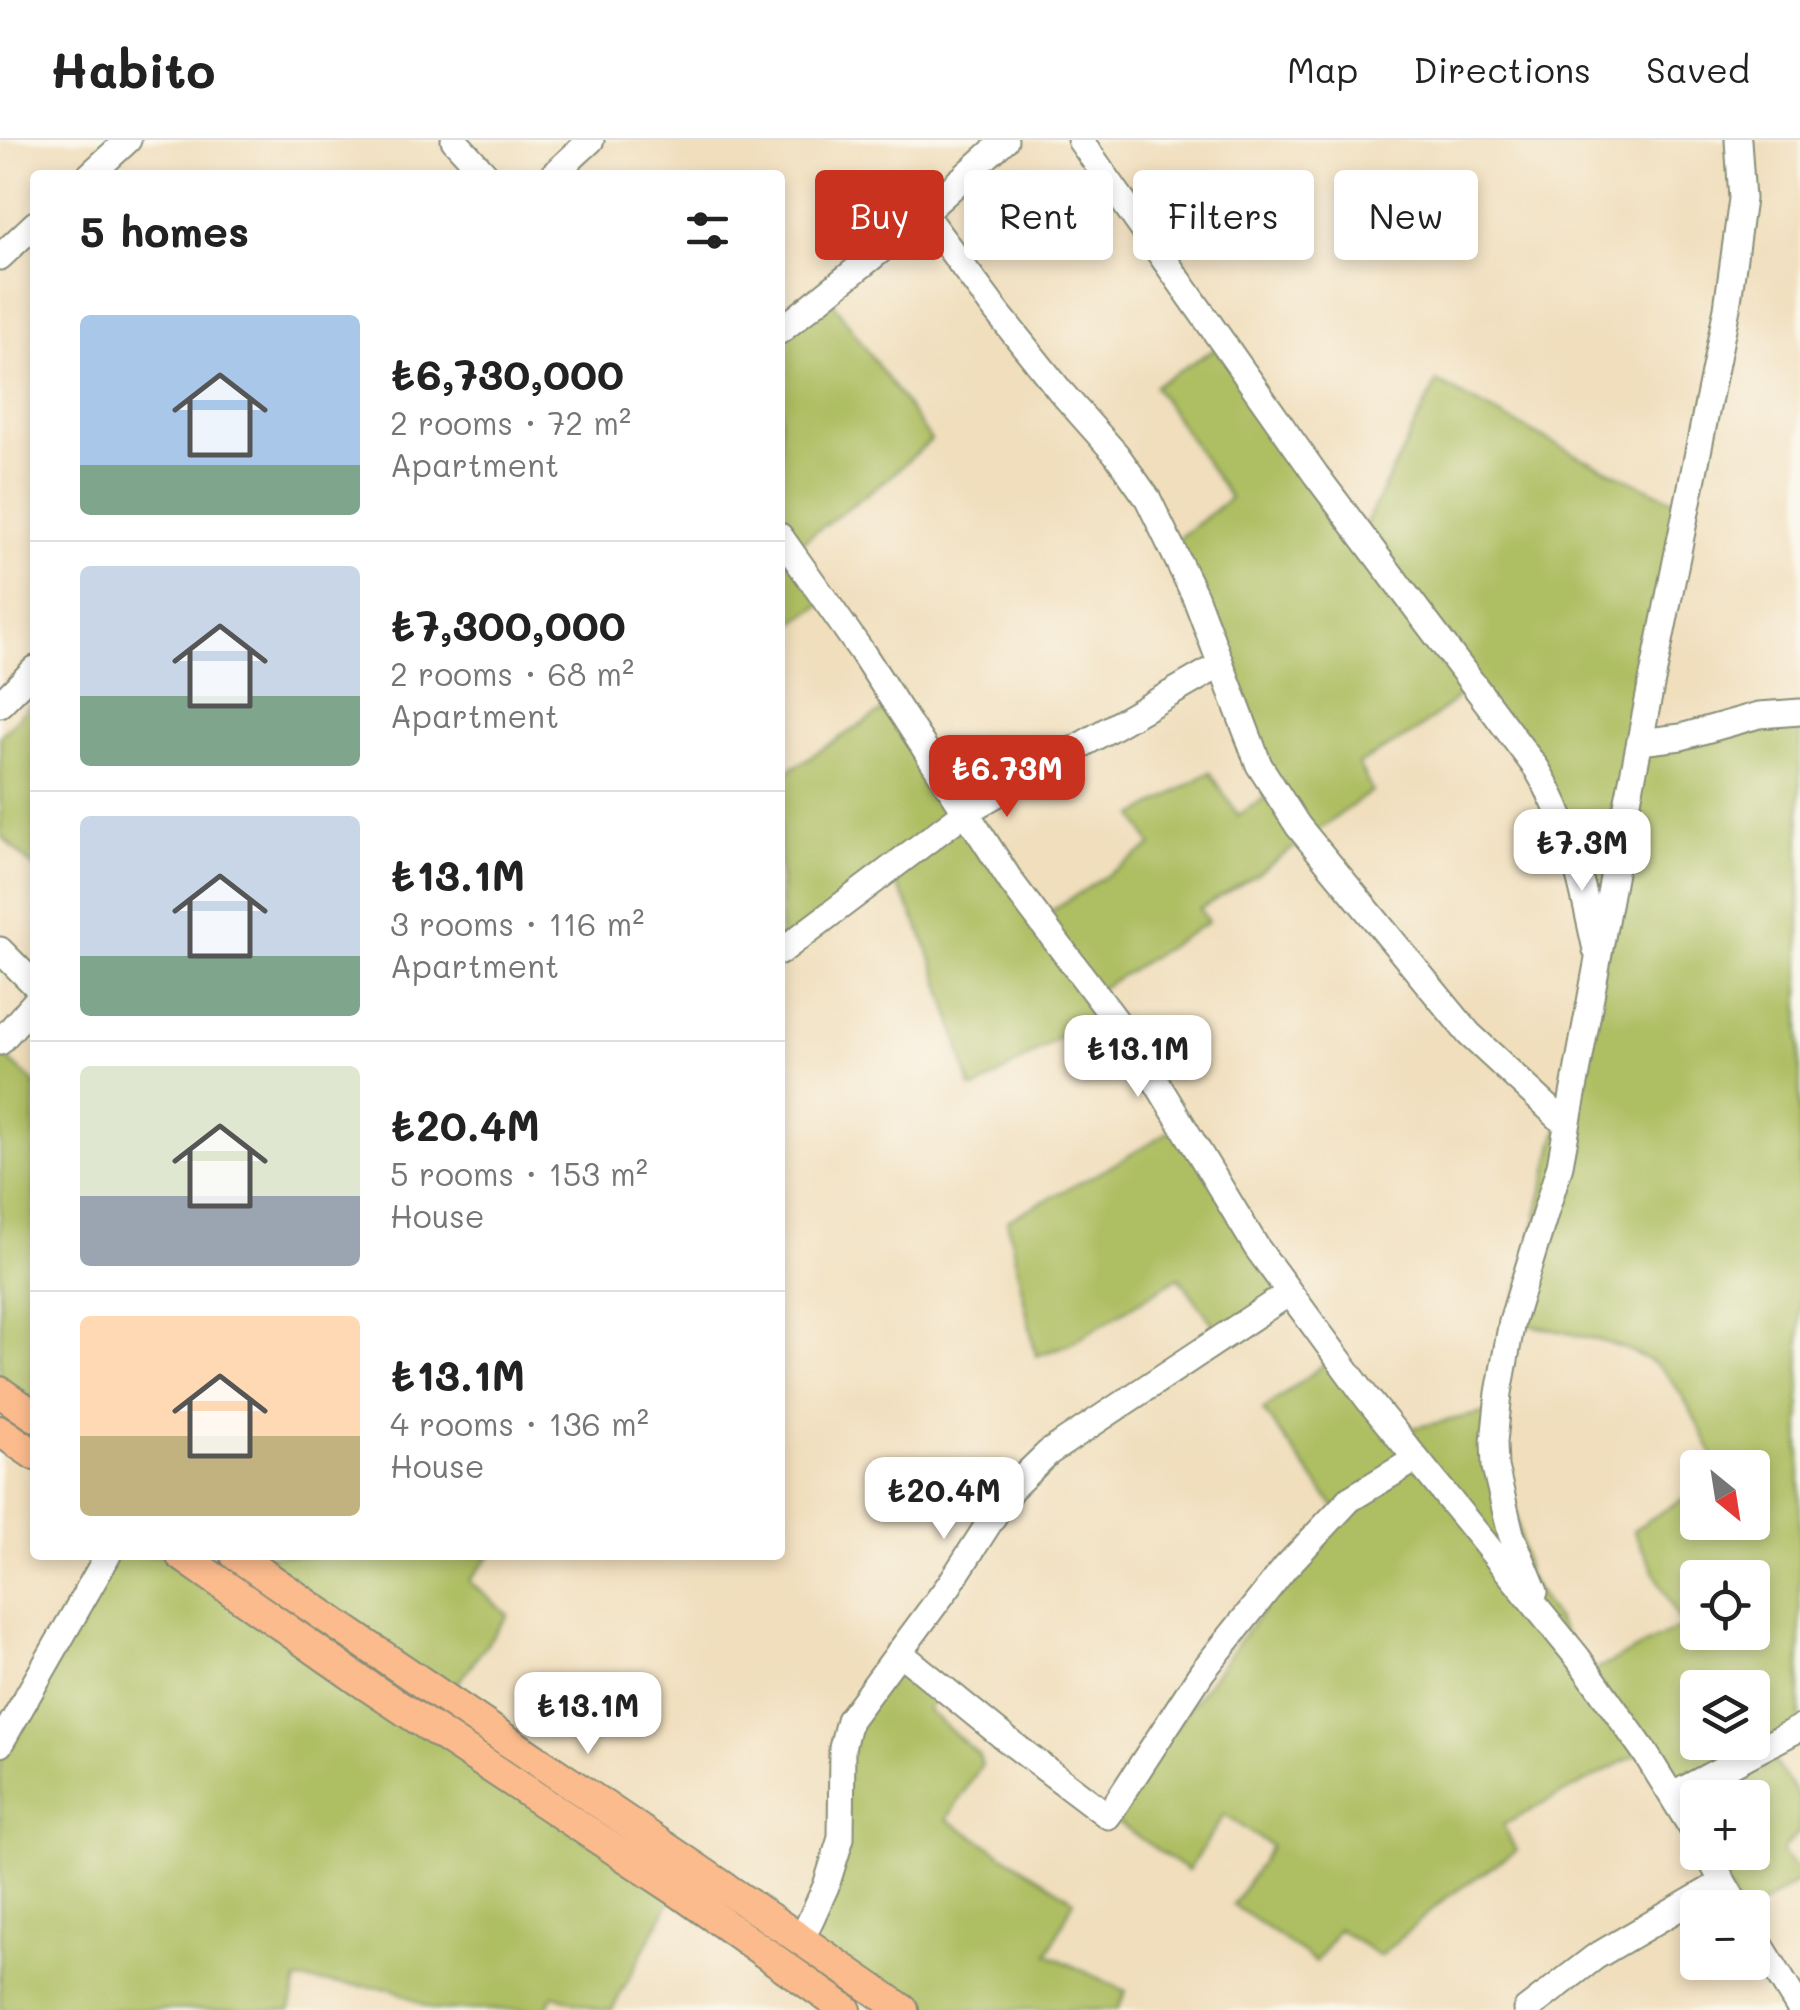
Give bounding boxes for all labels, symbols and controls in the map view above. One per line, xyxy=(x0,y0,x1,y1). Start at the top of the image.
text: Habito xyxy=(50,38,215,100)
text: Map xyxy=(1287,46,1358,92)
text: Directions xyxy=(1413,46,1591,92)
text: Saved xyxy=(1646,46,1750,92)
chip: Buy xyxy=(815,170,944,260)
chip: Rent xyxy=(964,170,1113,260)
chip: Filters xyxy=(1133,170,1314,260)
chip: New xyxy=(1334,170,1478,260)
text: 5 homes xyxy=(80,203,249,258)
icon: filters xyxy=(680,203,735,258)
text: ₺6,730,000 xyxy=(390,346,624,401)
icon: home xyxy=(160,355,280,475)
text: 2 rooms · 72 m² xyxy=(390,401,631,443)
text: Apartment xyxy=(390,443,559,485)
text: ₺7,300,000 xyxy=(390,597,626,652)
icon: home xyxy=(160,606,280,726)
text: 2 rooms · 68 m² xyxy=(390,652,634,694)
text: Apartment xyxy=(390,694,559,736)
pin: ₺6.73M xyxy=(926,735,1088,820)
text: ₺6.73M xyxy=(951,746,1063,788)
pin: ₺7.3M xyxy=(1512,809,1652,894)
text: ₺7.3M xyxy=(1536,820,1628,862)
text: ₺13.1M xyxy=(390,847,526,902)
icon: home xyxy=(160,856,280,976)
text: 3 rooms · 116 m² xyxy=(390,902,644,944)
text: Apartment xyxy=(390,944,559,986)
pin: ₺13.1M xyxy=(1057,1015,1219,1100)
text: ₺13.1M xyxy=(1086,1026,1190,1068)
text: ₺20.4M xyxy=(390,1097,540,1152)
icon: home xyxy=(160,1106,280,1226)
text: 5 rooms · 153 m² xyxy=(390,1152,648,1194)
text: House xyxy=(390,1194,485,1236)
text: ₺13.1M xyxy=(390,1347,526,1402)
icon: home xyxy=(160,1356,280,1476)
text: 4 rooms · 136 m² xyxy=(390,1402,649,1444)
text: House xyxy=(390,1444,485,1486)
north arrow xyxy=(1680,1450,1770,1540)
map controls xyxy=(1680,1450,1770,1980)
pin: ₺20.4M xyxy=(863,1457,1025,1542)
text: ₺20.4M xyxy=(887,1468,1001,1510)
button: locate xyxy=(1680,1560,1770,1650)
button: layers xyxy=(1680,1670,1770,1760)
pin: ₺13.1M xyxy=(507,1672,669,1757)
text: ₺13.1M xyxy=(536,1683,640,1725)
button: + xyxy=(1680,1780,1770,1870)
button: − xyxy=(1680,1890,1770,1980)

